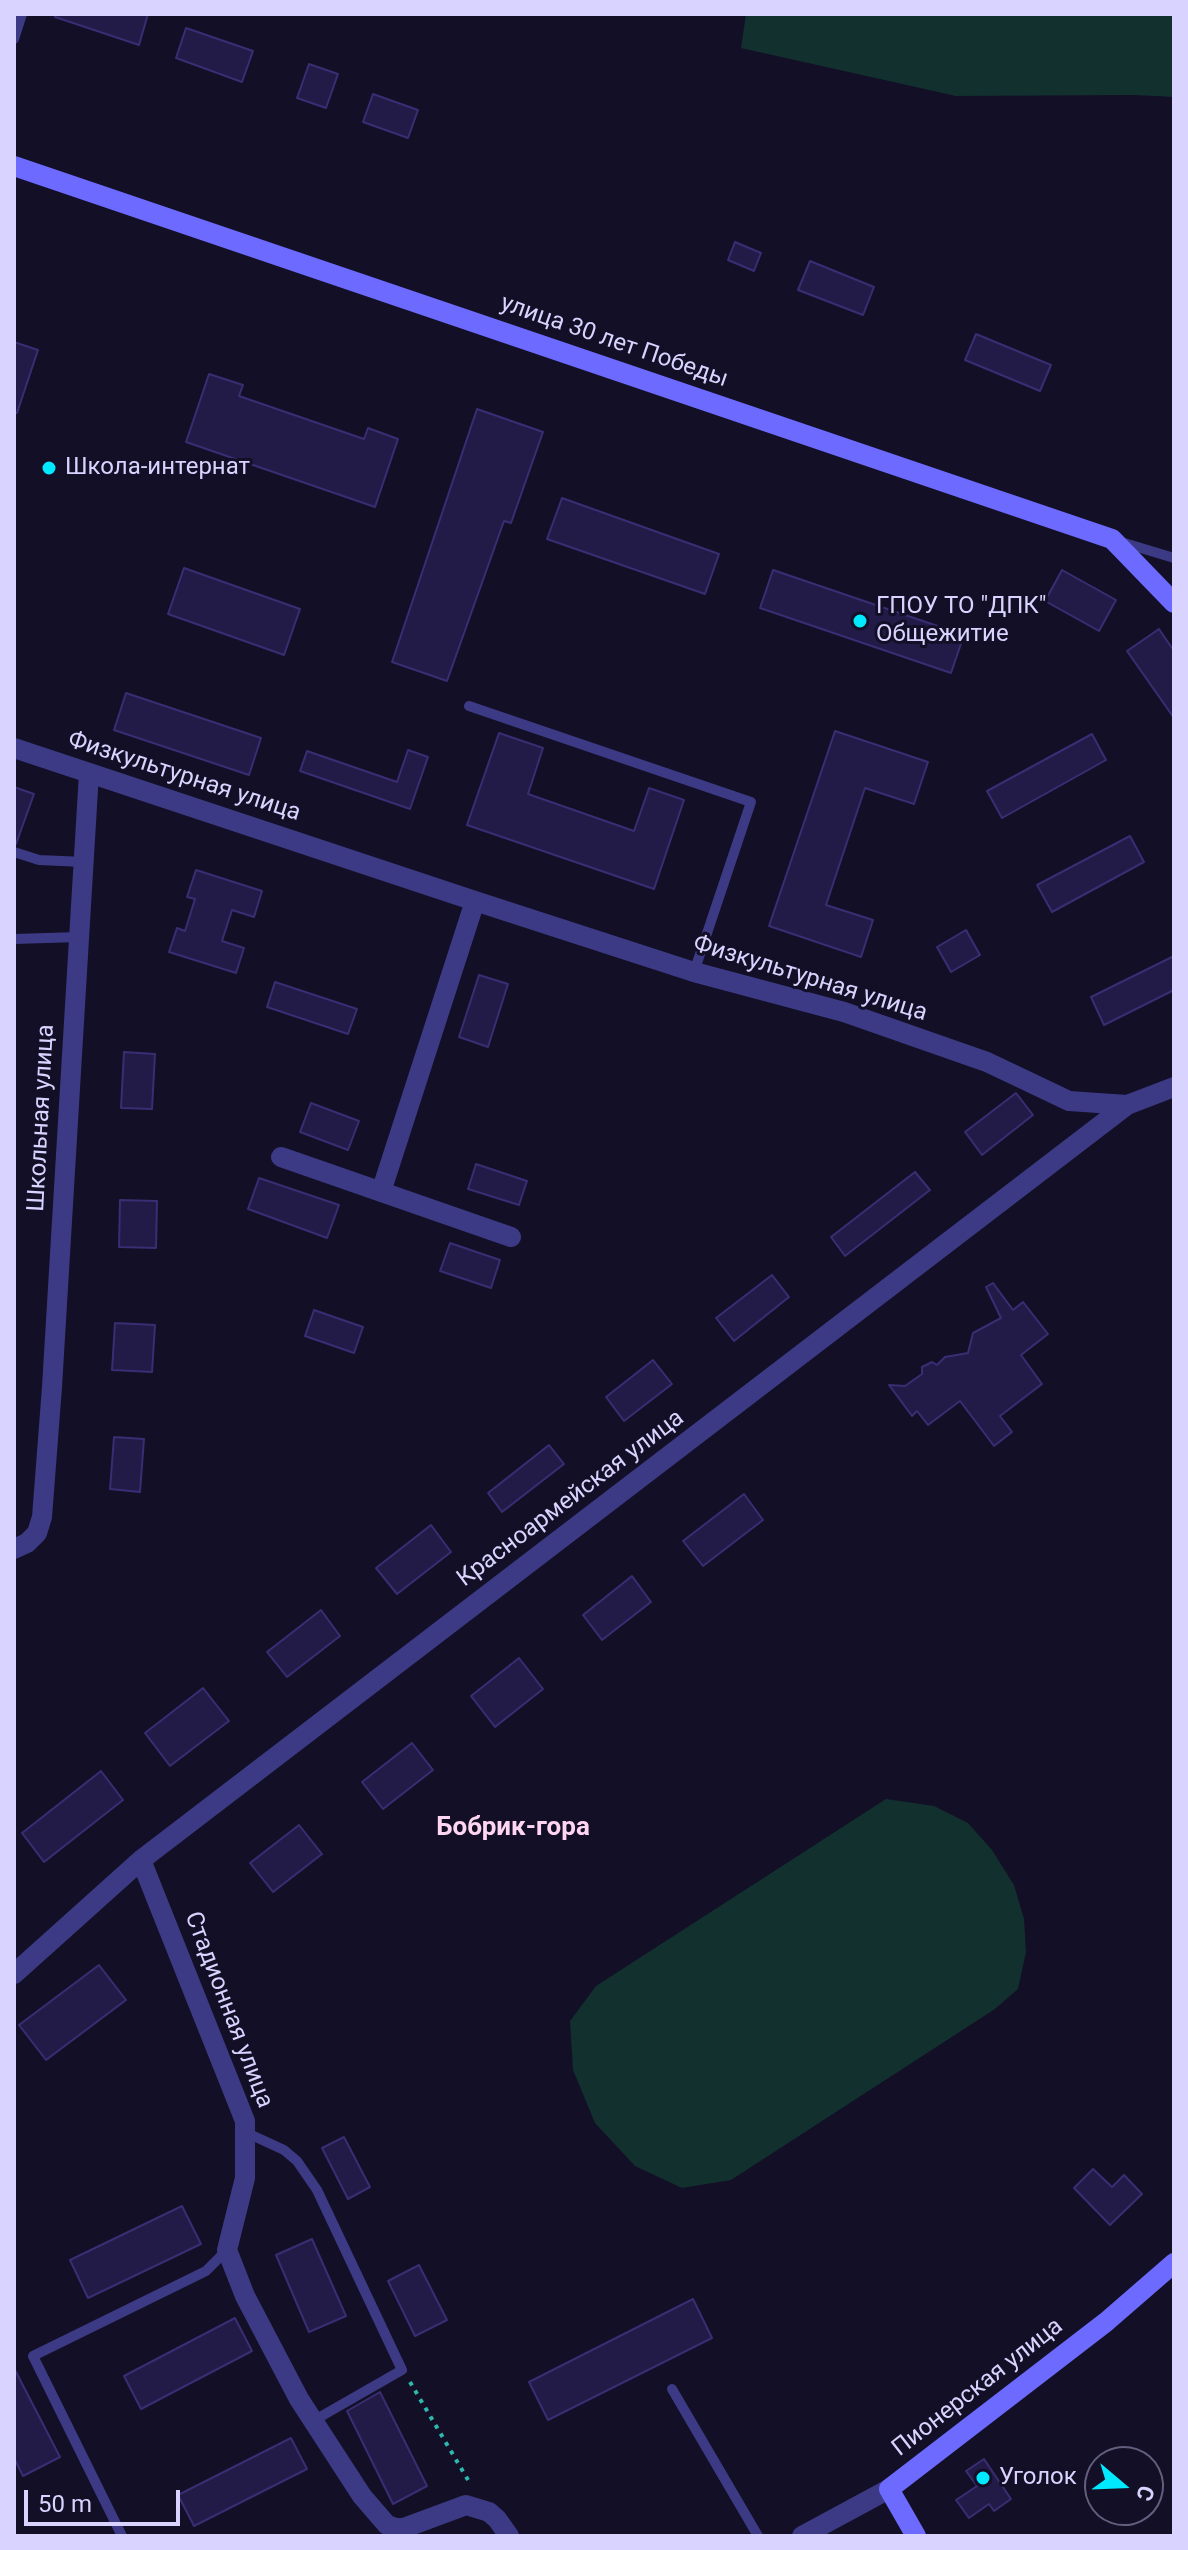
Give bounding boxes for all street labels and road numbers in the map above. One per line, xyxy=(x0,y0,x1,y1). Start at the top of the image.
street label: улица 30 лет Победы xyxy=(496,290,732,394)
street label: Физкультурная улица xyxy=(64,726,304,828)
street label: Физкультурная улица xyxy=(690,930,930,1028)
street label: Школьная улица xyxy=(23,1024,61,1212)
street label: Красноармейская улица xyxy=(452,1404,690,1594)
street label: Стадионная улица xyxy=(177,1908,279,2112)
street label: Пионерская улица xyxy=(887,2313,1069,2463)

